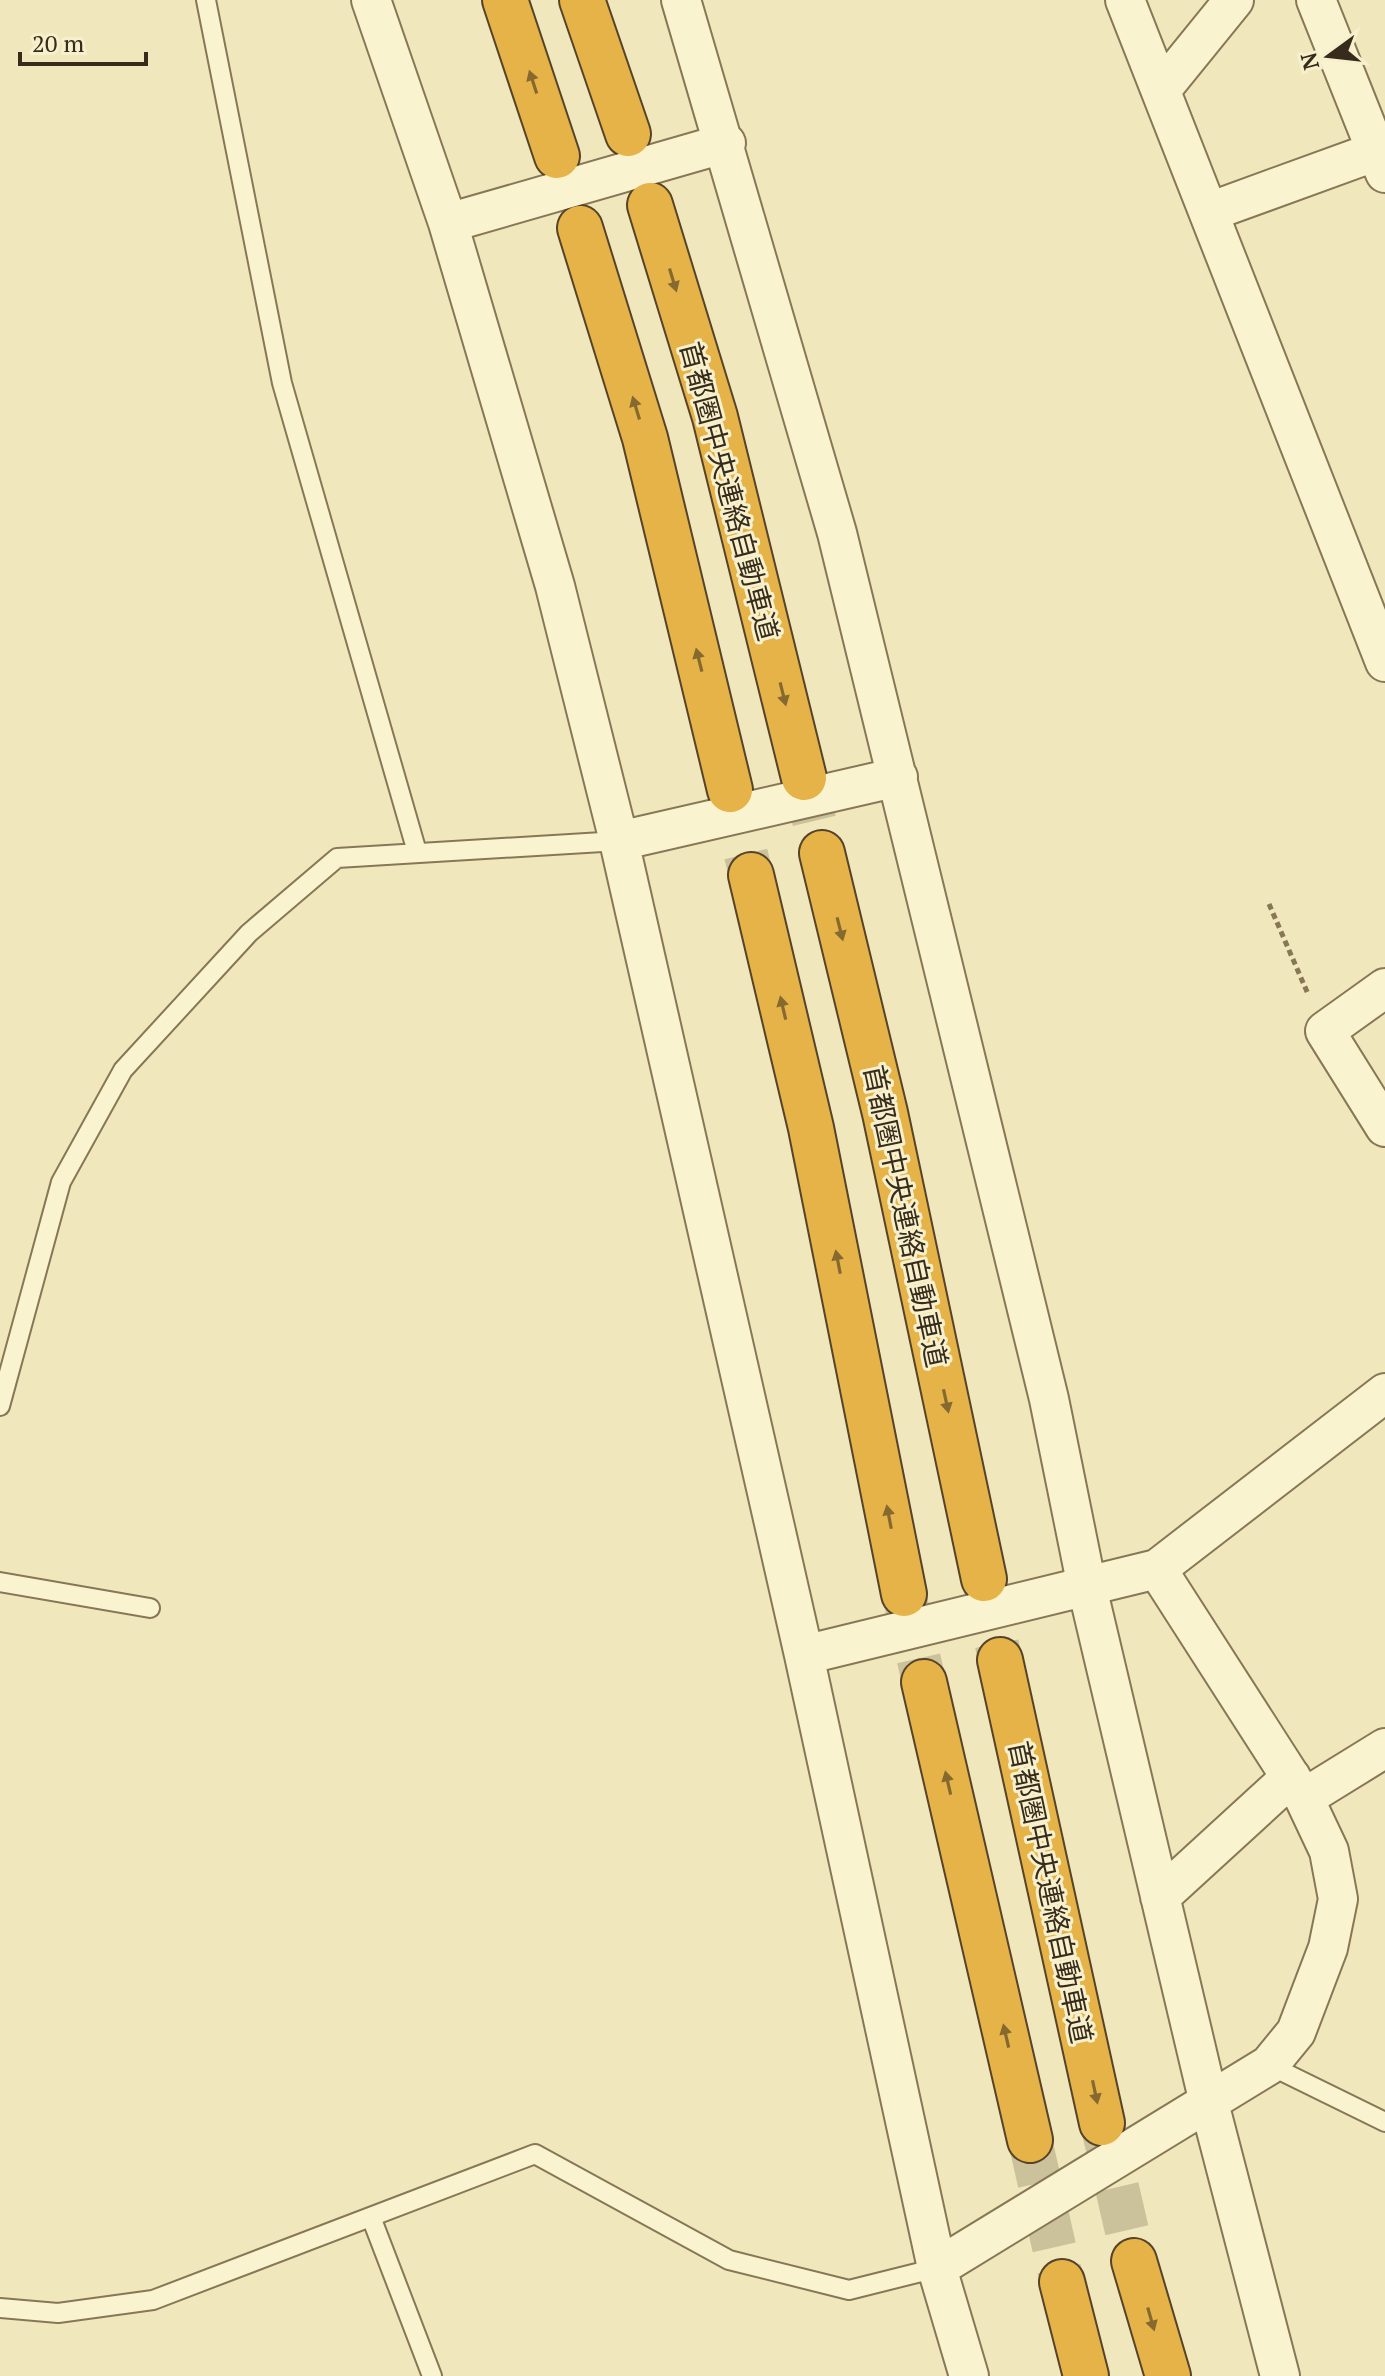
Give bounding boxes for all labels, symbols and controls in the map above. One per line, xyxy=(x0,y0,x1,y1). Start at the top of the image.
scale bar xyxy=(20,16,146,66)
north arrow xyxy=(1289,16,1369,96)
text: 20 m xyxy=(32,27,84,59)
text: N xyxy=(1293,49,1325,73)
one-way arrow xyxy=(526,70,538,94)
one-way arrow xyxy=(667,268,680,292)
street label: 首都圏中央連絡自動車道 xyxy=(672,337,788,645)
one-way arrow xyxy=(629,396,642,420)
one-way arrow xyxy=(692,648,704,673)
one-way arrow xyxy=(777,681,790,706)
one-way arrow xyxy=(835,917,847,942)
one-way arrow xyxy=(776,996,788,1021)
street label: 首都圏中央連絡自動車道 xyxy=(856,1062,956,1370)
one-way arrow xyxy=(831,1250,844,1275)
one-way arrow xyxy=(940,1389,953,1414)
one-way arrow xyxy=(882,1505,894,1530)
street label: 首都圏中央連絡自動車道 xyxy=(1001,1738,1101,2046)
one-way arrow xyxy=(941,1770,954,1795)
one-way arrow xyxy=(999,2024,1012,2049)
one-way arrow xyxy=(1089,2080,1102,2105)
one-way arrow xyxy=(1145,2307,1158,2331)

